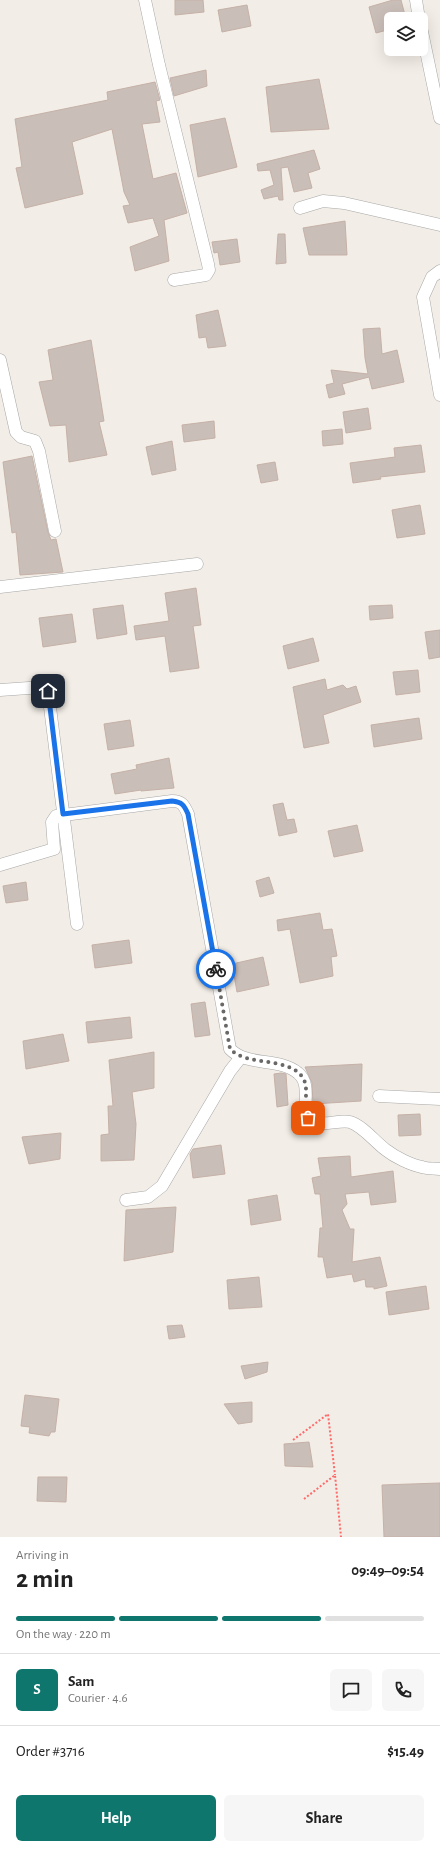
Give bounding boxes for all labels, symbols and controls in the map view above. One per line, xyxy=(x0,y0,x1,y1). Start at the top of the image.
map controls xyxy=(384,12,428,56)
button: layers xyxy=(384,12,428,56)
pin xyxy=(31,674,65,708)
icon: home xyxy=(37,680,59,702)
courier xyxy=(196,949,236,989)
icon: bike xyxy=(205,958,227,980)
pin xyxy=(291,1101,325,1135)
icon: bag xyxy=(297,1107,319,1129)
text: Arriving in xyxy=(16,1549,69,1562)
text: 09:49–09:54 xyxy=(351,1563,424,1578)
text: 2 min xyxy=(16,1566,74,1592)
text: On the way · 220 m xyxy=(16,1628,111,1641)
button: chat xyxy=(330,1669,372,1711)
button: phone xyxy=(382,1669,424,1711)
text: Sam xyxy=(68,1674,94,1689)
text: S xyxy=(33,1682,41,1697)
text: Courier · 4.6 xyxy=(68,1692,128,1705)
text: Order #3716 xyxy=(16,1744,85,1759)
text: $15.49 xyxy=(387,1744,424,1759)
button: Help xyxy=(16,1795,216,1841)
button: Share xyxy=(224,1795,424,1841)

